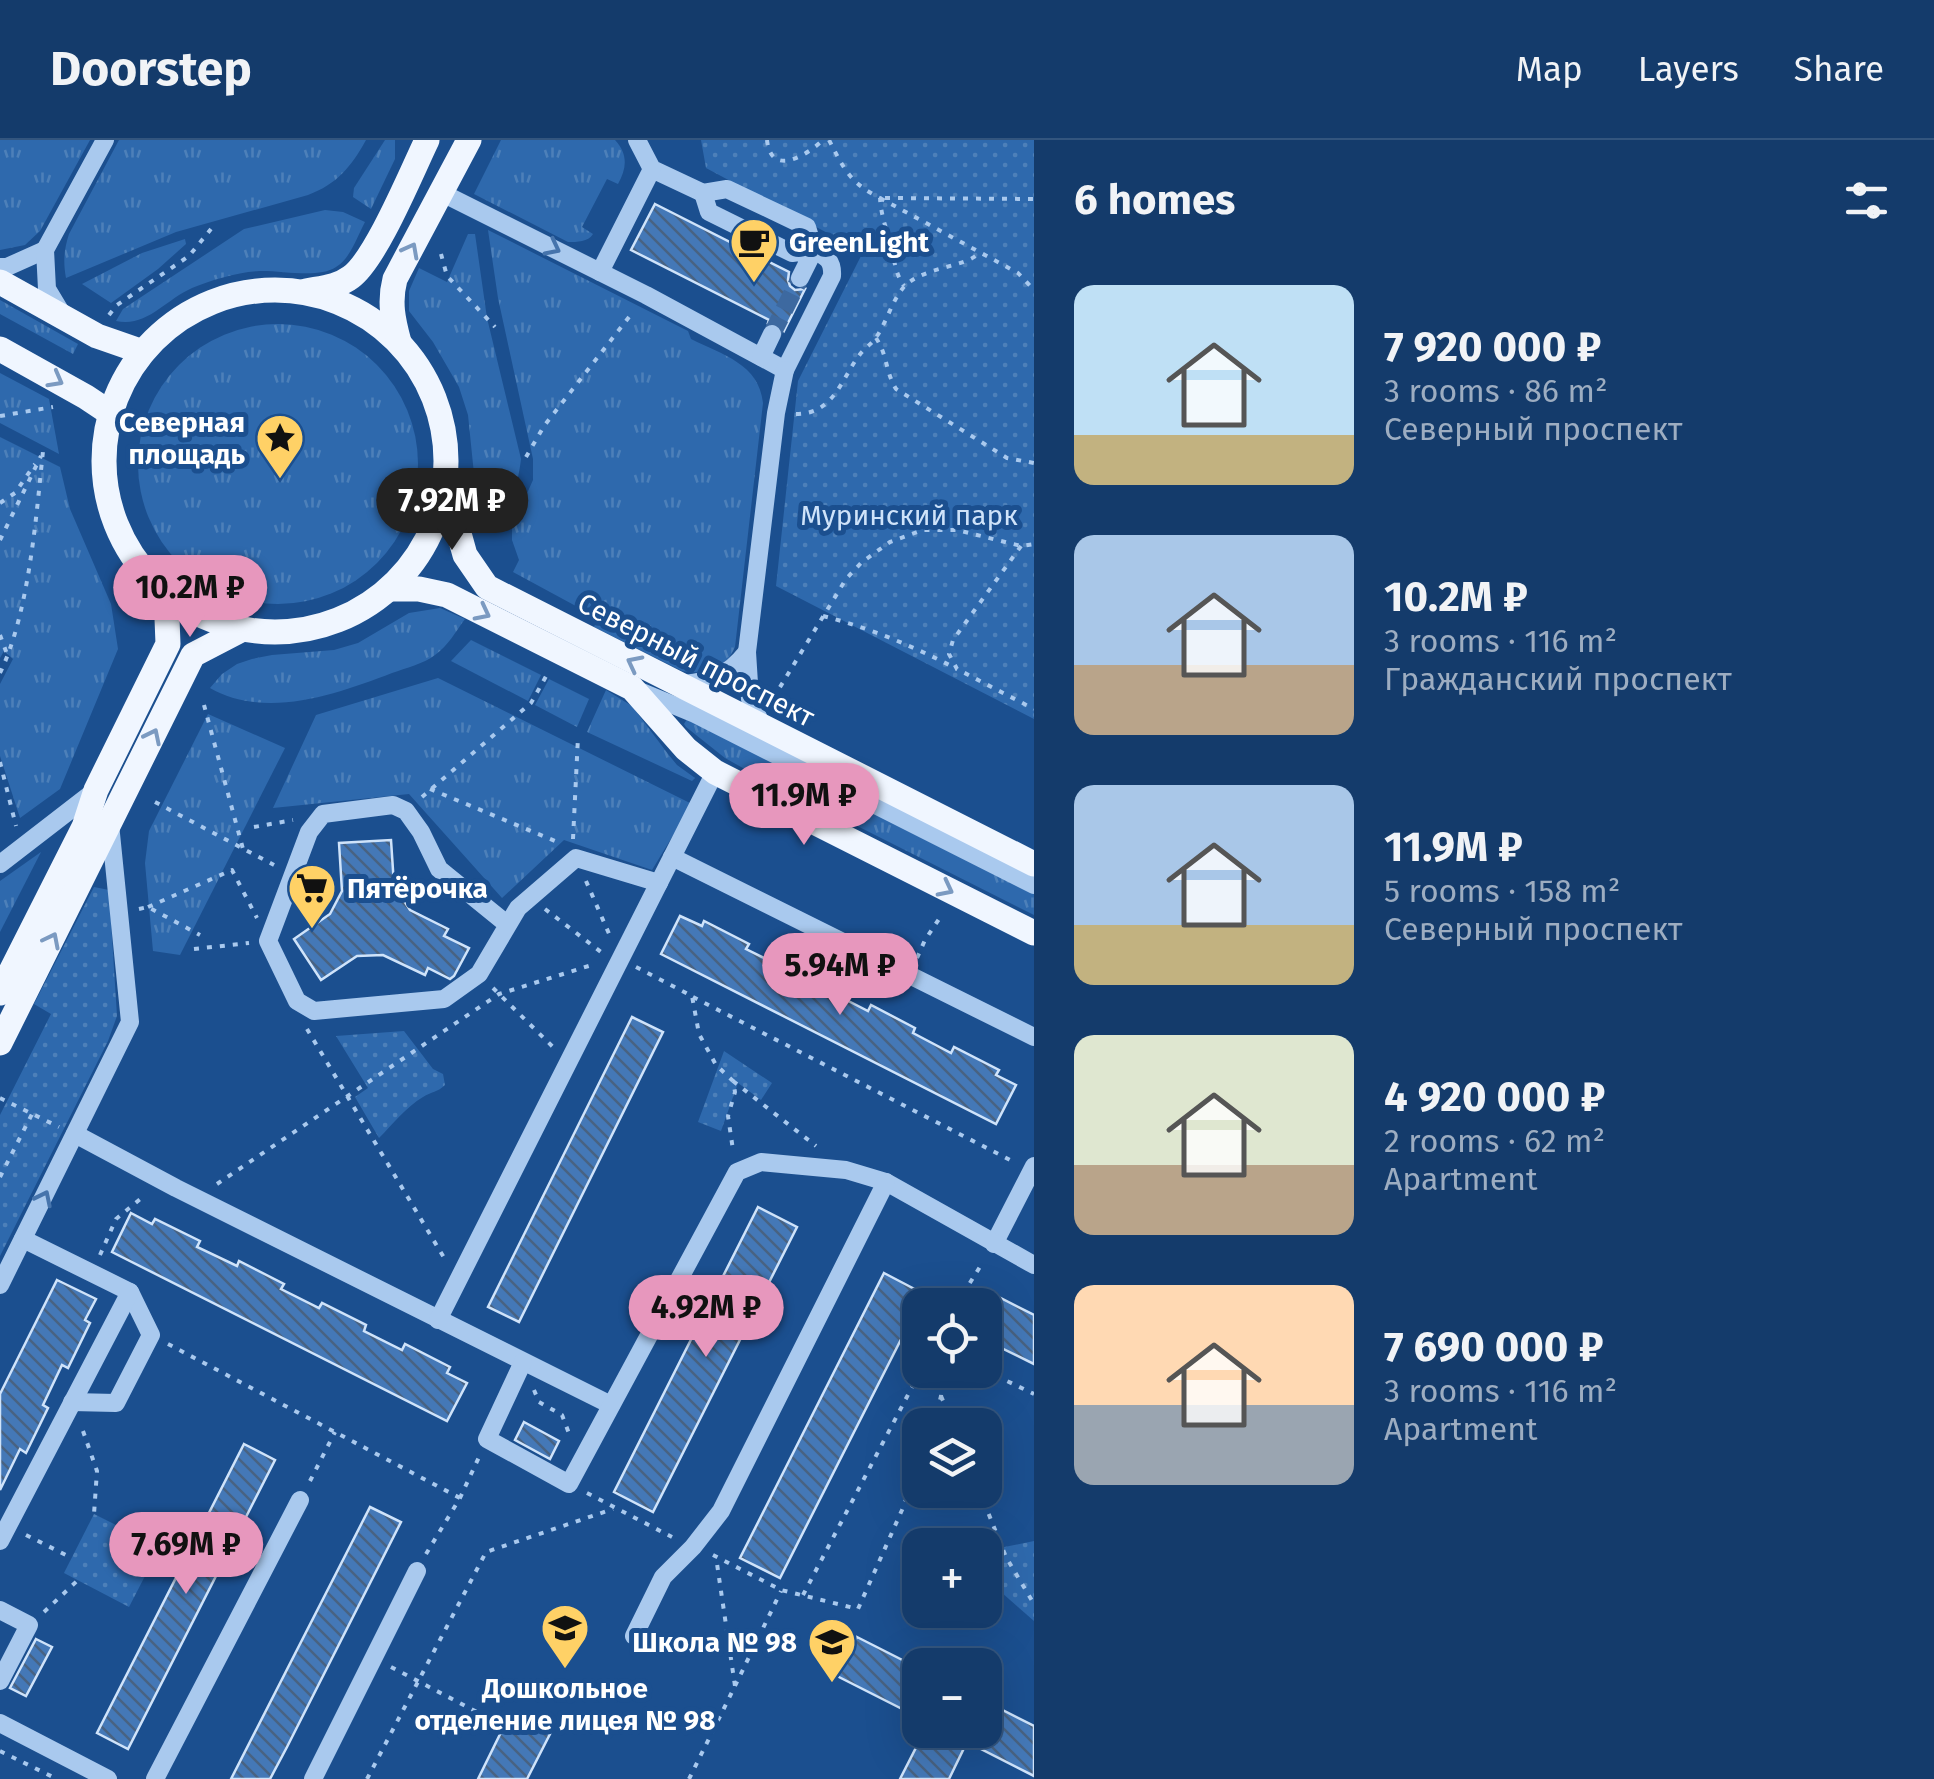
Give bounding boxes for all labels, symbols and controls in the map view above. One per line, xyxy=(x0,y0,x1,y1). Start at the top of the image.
text: Doorstep xyxy=(50,40,252,98)
text: Map xyxy=(1516,48,1583,90)
text: Layers xyxy=(1638,48,1739,90)
text: Share xyxy=(1794,48,1884,90)
icon: filters xyxy=(1839,173,1894,228)
text: 6 homes xyxy=(1074,175,1235,225)
cafe icon: GreenLight xyxy=(728,216,780,284)
place label: GreenLight xyxy=(789,226,930,259)
one-way arrow xyxy=(542,236,560,255)
one-way arrow xyxy=(398,243,418,261)
text: 7 920 000 ₽ xyxy=(1384,322,1601,372)
icon: home xyxy=(1154,325,1274,445)
one-way arrow xyxy=(45,368,63,388)
text: 3 rooms · 86 m² xyxy=(1384,372,1607,410)
place label: Северная площадь xyxy=(119,406,245,471)
text: Северный проспект xyxy=(1384,410,1682,448)
place icon: Северная площадь xyxy=(254,412,306,480)
pin: 7.92M ₽ xyxy=(360,468,544,553)
text: 7.92M ₽ xyxy=(398,481,506,519)
park label: Муринский парк xyxy=(800,499,1018,532)
pin: 10.2M ₽ xyxy=(98,555,282,640)
text: 10.2M ₽ xyxy=(135,568,245,606)
text: 10.2M ₽ xyxy=(1384,572,1528,622)
icon: home xyxy=(1154,575,1274,695)
street label: Северный проспект xyxy=(572,586,820,734)
one-way arrow xyxy=(473,601,491,621)
text: 3 rooms · 116 m² xyxy=(1384,622,1617,660)
one-way arrow xyxy=(627,655,645,675)
text: Гражданский проспект xyxy=(1384,660,1732,698)
one-way arrow xyxy=(141,729,161,747)
pin: 11.9M ₽ xyxy=(712,763,896,848)
text: 11.9M ₽ xyxy=(751,776,857,814)
text: 11.9M ₽ xyxy=(1384,822,1523,872)
icon: home xyxy=(1154,825,1274,945)
supermarket icon: Пятёрочка xyxy=(286,862,338,930)
place label: Пятёрочка xyxy=(347,872,488,905)
text: 5 rooms · 158 m² xyxy=(1384,872,1620,910)
one-way arrow xyxy=(936,876,954,896)
text: Северный проспект xyxy=(1384,910,1682,948)
one-way arrow xyxy=(39,933,59,951)
pin: 5.94M ₽ xyxy=(748,933,932,1018)
text: 5.94M ₽ xyxy=(784,946,896,984)
text: 4 920 000 ₽ xyxy=(1384,1072,1605,1122)
icon: home xyxy=(1154,1075,1274,1195)
text: 2 rooms · 62 m² xyxy=(1384,1122,1605,1160)
text: Apartment xyxy=(1384,1160,1538,1198)
one-way arrow xyxy=(31,1190,51,1208)
pin: 4.92M ₽ xyxy=(614,1275,798,1360)
text: 4.92M ₽ xyxy=(651,1288,761,1326)
map controls xyxy=(902,1288,1002,1748)
button: locate xyxy=(902,1288,1002,1388)
text: 7 690 000 ₽ xyxy=(1384,1322,1603,1372)
icon: home xyxy=(1154,1325,1274,1445)
text: 3 rooms · 116 m² xyxy=(1384,1372,1617,1410)
button: layers xyxy=(902,1408,1002,1508)
text: Apartment xyxy=(1384,1410,1538,1448)
pin: 7.69M ₽ xyxy=(94,1512,278,1597)
text: 7.69M ₽ xyxy=(131,1525,241,1563)
button: + xyxy=(902,1528,1002,1628)
school or university icon: Дошкольное отделение лицея № 98 xyxy=(539,1602,591,1670)
school or university icon: Школа № 98 xyxy=(806,1616,858,1684)
place label: Школа № 98 xyxy=(632,1626,797,1659)
button: − xyxy=(902,1648,1002,1748)
place label: Дошкольное отделение лицея № 98 xyxy=(414,1672,716,1737)

